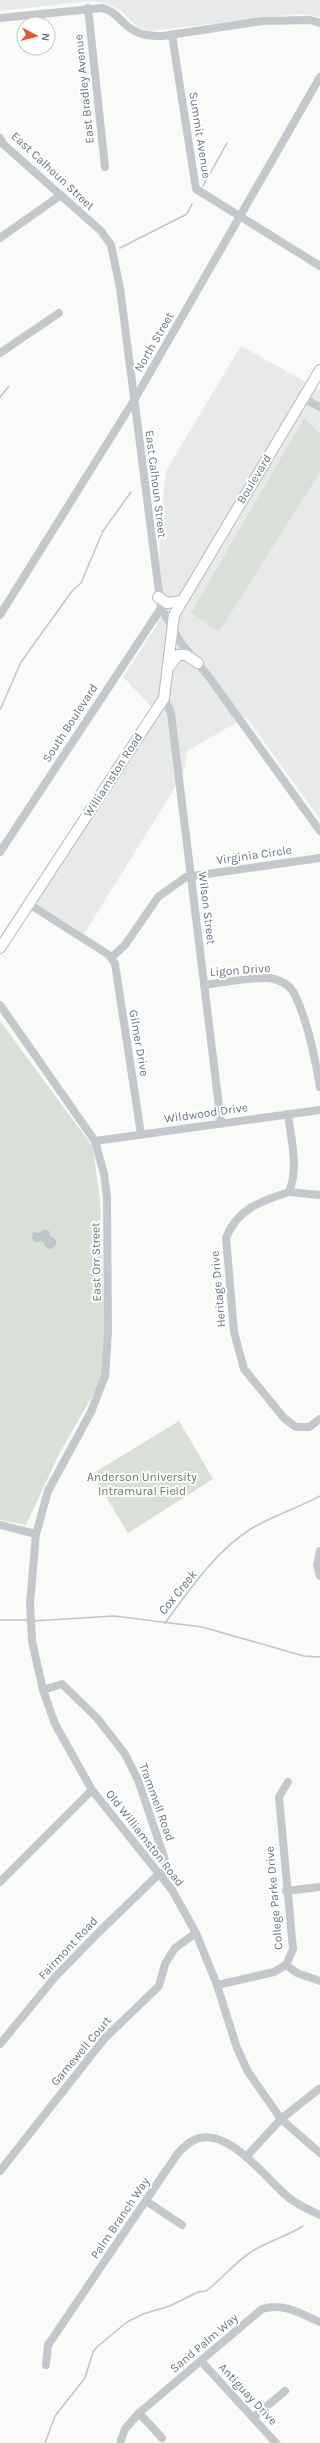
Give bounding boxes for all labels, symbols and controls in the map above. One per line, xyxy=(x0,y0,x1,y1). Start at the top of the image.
north arrow xyxy=(16,16,56,56)
text: N xyxy=(38,32,52,42)
street label: East Bradley Avenue xyxy=(71,34,97,144)
street label: Summit Avenue xyxy=(186,91,214,179)
street label: East Calhoun Street xyxy=(9,129,98,213)
street label: North Street xyxy=(131,309,177,374)
street label: East Calhoun Street xyxy=(142,429,170,539)
street label: Boulevard xyxy=(234,452,274,506)
street label: South Boulevard xyxy=(39,681,101,765)
street label: Williamston Road xyxy=(81,730,145,820)
street label: Virginia Circle xyxy=(215,843,293,867)
street label: Wilson Street xyxy=(196,871,218,946)
street label: Ligon Drive xyxy=(209,961,271,979)
street label: Gilmer Drive xyxy=(126,1009,152,1077)
street label: Wildwood Drive xyxy=(163,1100,249,1126)
street label: East Orr Street xyxy=(88,1222,104,1302)
street label: Heritage Drive xyxy=(208,1250,228,1328)
park label: Anderson University Intramural Field xyxy=(87,1470,197,1498)
water label: Cox Creek xyxy=(155,1567,200,1617)
street label: Trammell Road xyxy=(136,1761,178,1843)
street label: Old Williamston Road xyxy=(103,1787,187,1889)
street label: College Parke Drive xyxy=(262,1846,286,1950)
street label: Fairmont Road xyxy=(35,1914,101,1982)
street label: Gamewell Court xyxy=(48,2013,114,2089)
street label: Palm Branch Way xyxy=(88,2174,153,2261)
street label: Sand Palm Way xyxy=(167,2310,241,2375)
street label: Antiguay Drive xyxy=(216,2360,280,2428)

